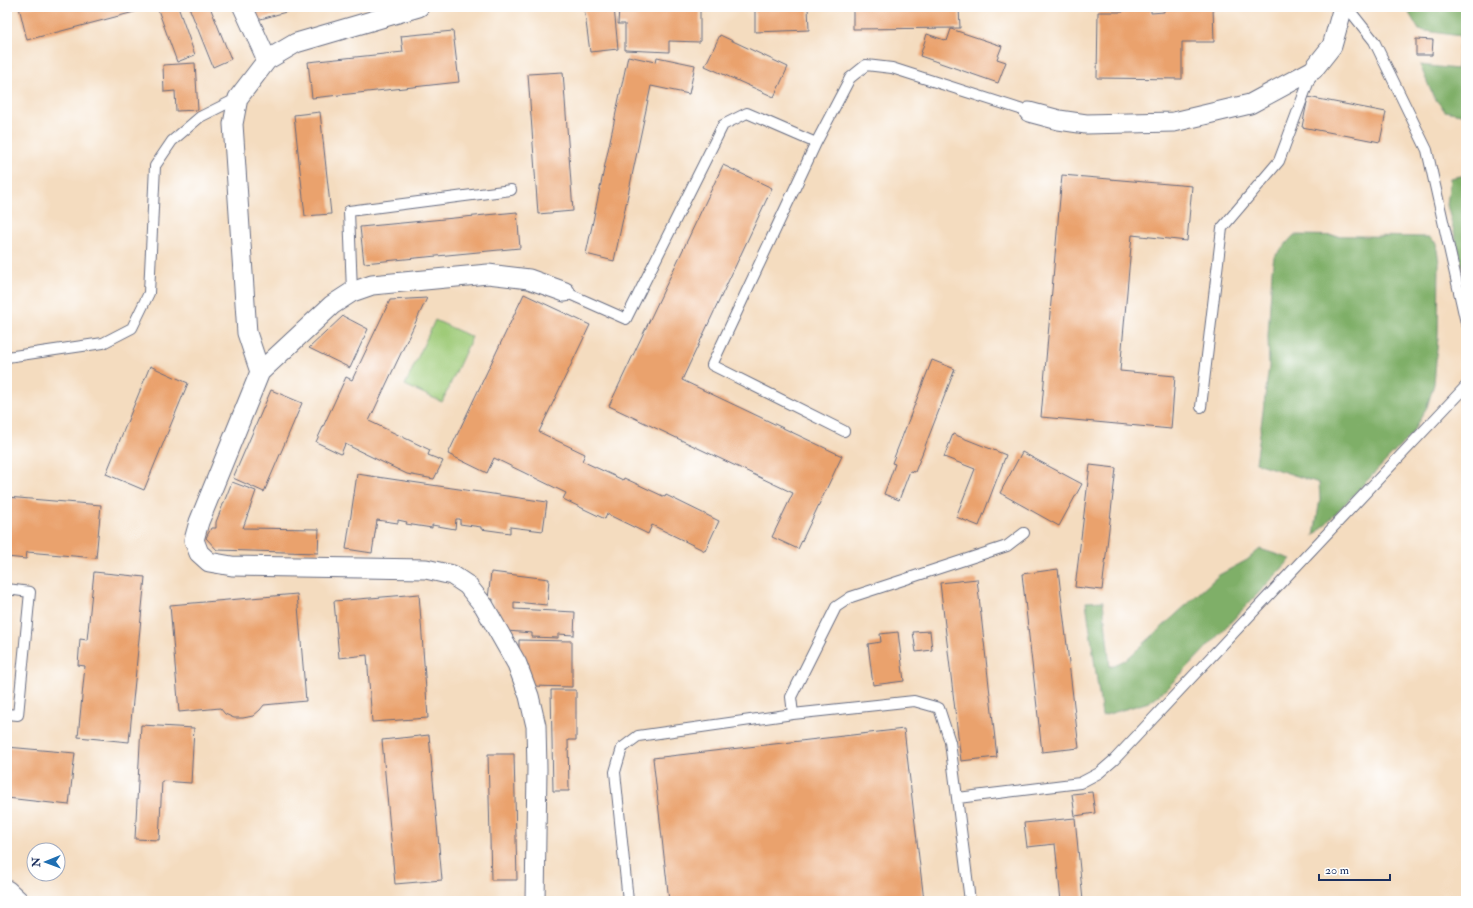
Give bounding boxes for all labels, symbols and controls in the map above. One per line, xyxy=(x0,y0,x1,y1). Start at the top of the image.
north arrow xyxy=(26,842,66,882)
text: N xyxy=(30,856,43,868)
scale bar xyxy=(1319,856,1390,882)
text: 20 m xyxy=(1325,863,1350,878)

